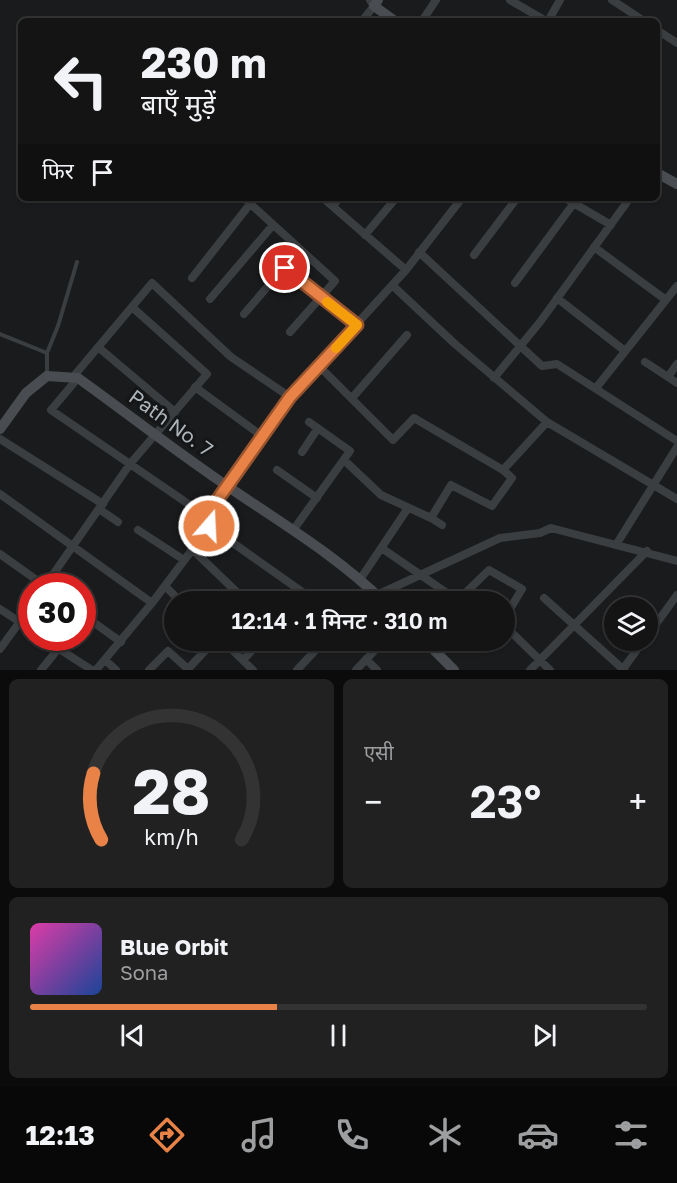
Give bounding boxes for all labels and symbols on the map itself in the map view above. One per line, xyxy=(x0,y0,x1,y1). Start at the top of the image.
pin xyxy=(259,242,310,293)
street label: Path No. 7 xyxy=(125,384,218,461)
position arrow xyxy=(177,494,241,558)
speed limit sign: 30 xyxy=(18,573,96,651)

